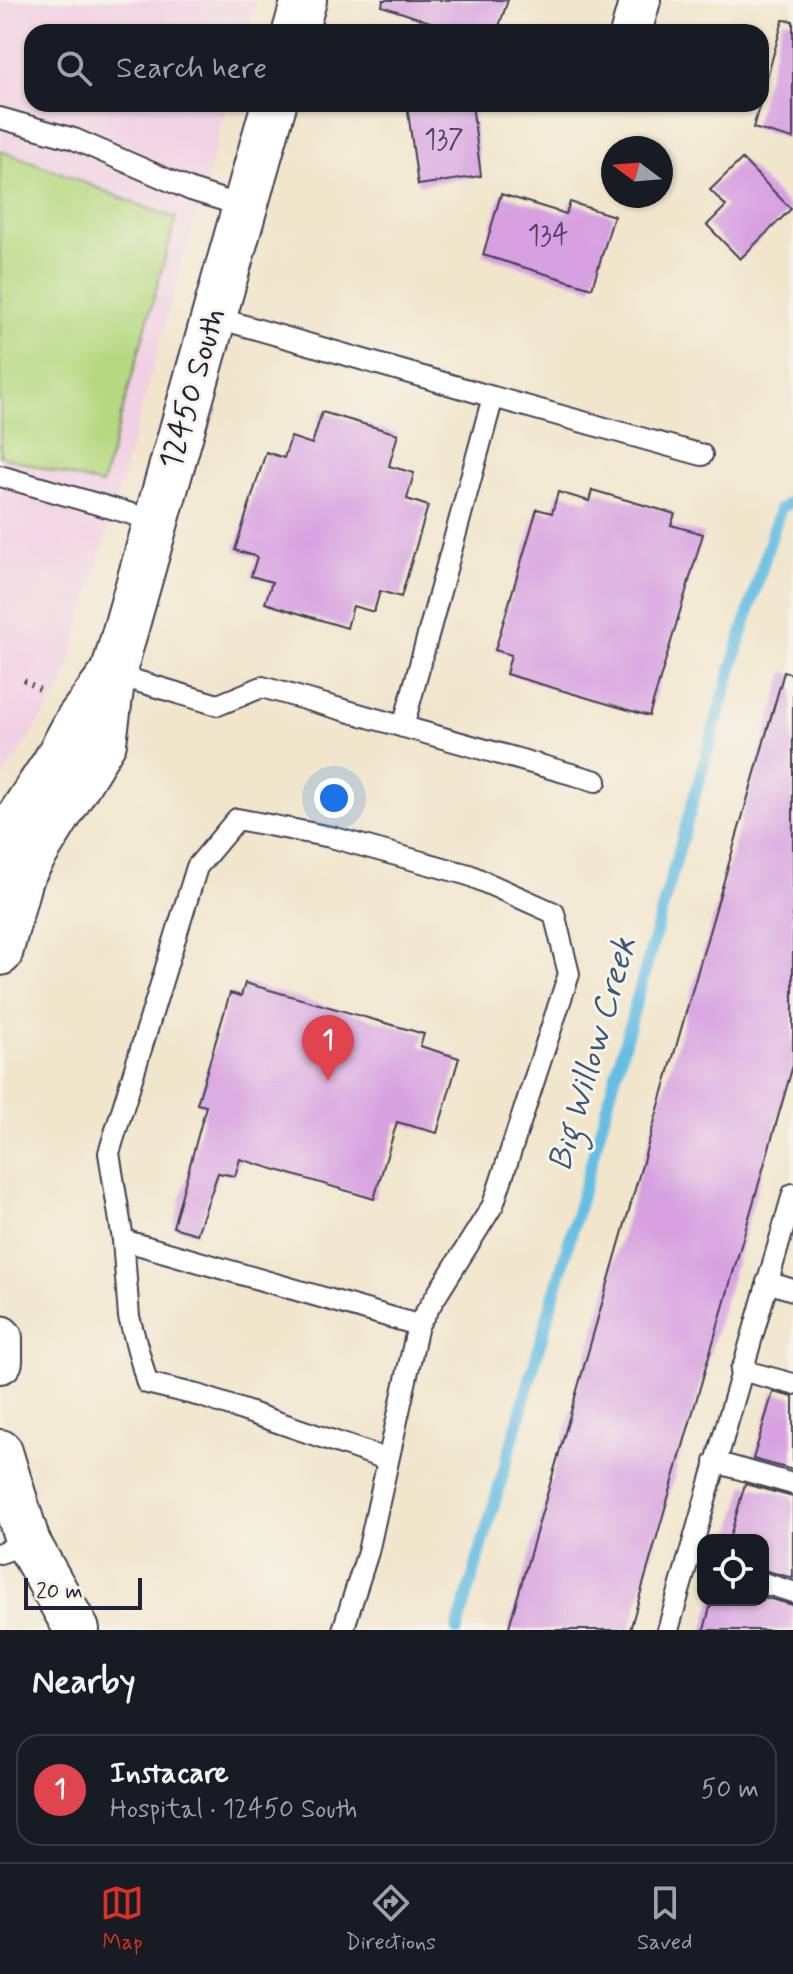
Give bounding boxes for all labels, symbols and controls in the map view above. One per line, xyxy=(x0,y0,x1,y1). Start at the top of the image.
search box xyxy=(24,24,769,112)
icon: search xyxy=(52,46,96,90)
text: Search here xyxy=(116,49,267,88)
house number: 137 xyxy=(424,122,464,159)
north arrow xyxy=(601,136,673,208)
house number: 134 xyxy=(528,218,568,255)
street label: 12450 South xyxy=(150,304,236,474)
your location xyxy=(314,778,354,818)
water label: Big Willow Creek xyxy=(538,932,651,1177)
pin: 1 xyxy=(302,1015,354,1081)
map controls xyxy=(697,1534,769,1606)
button: locate xyxy=(697,1534,769,1606)
scale bar xyxy=(24,1574,142,1610)
text: 20 m xyxy=(36,1578,83,1606)
text: Nearby xyxy=(32,1660,136,1705)
text: Instacare xyxy=(110,1754,229,1793)
text: 1 xyxy=(54,1773,66,1807)
text: 50 m xyxy=(701,1773,759,1807)
text: Hospital · 12450 South xyxy=(110,1793,357,1827)
tab: Map xyxy=(100,1881,144,1957)
tab: Directions xyxy=(345,1881,436,1957)
tab: Saved xyxy=(637,1881,692,1957)

